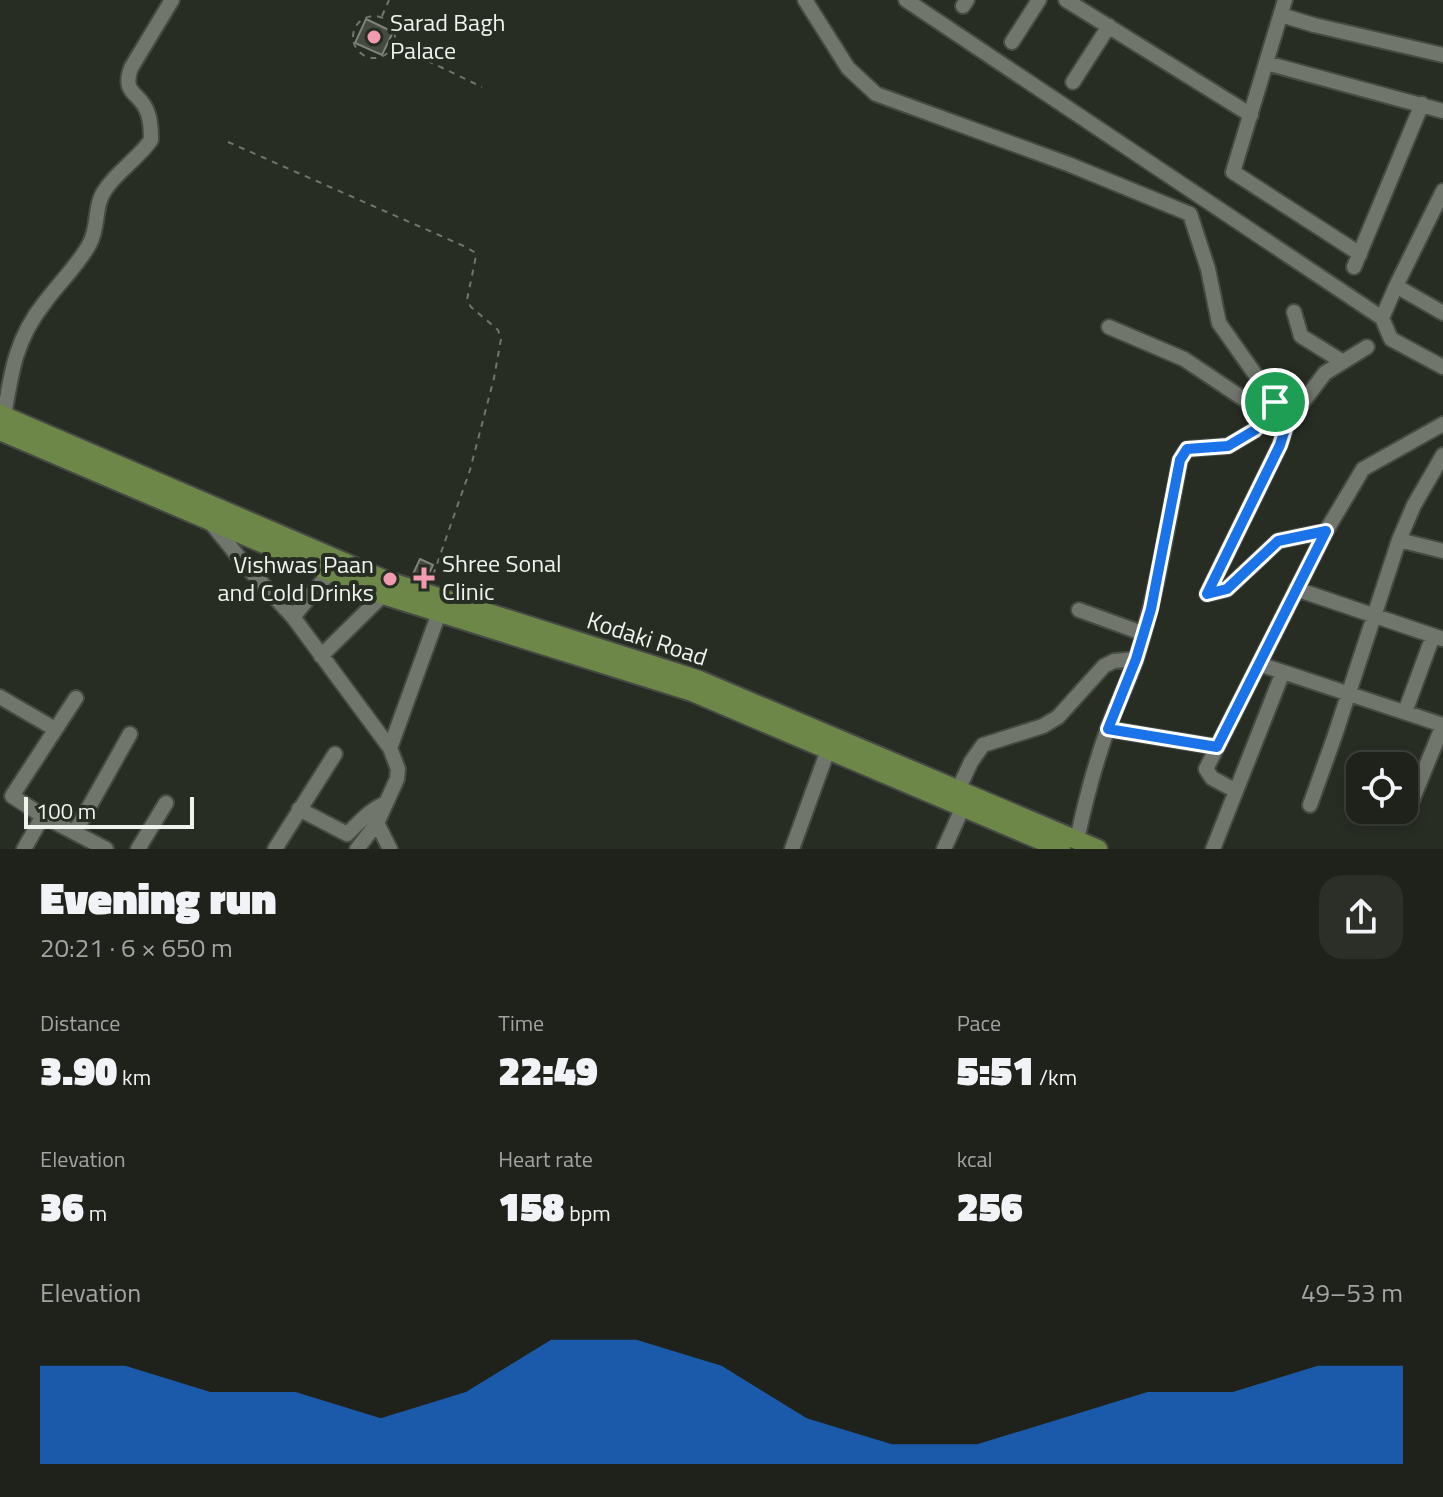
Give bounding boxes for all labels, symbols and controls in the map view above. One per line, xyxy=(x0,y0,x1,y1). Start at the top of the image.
place label: Sarad Bagh Palace xyxy=(390,4,505,68)
marker: Sarad Bagh Palace xyxy=(365,28,383,46)
pin xyxy=(1241,368,1309,436)
icon: arrive xyxy=(1253,380,1297,424)
place label: Shree Sonal Clinic xyxy=(442,545,562,609)
place label: Vishwas Paan and Cold Drinks xyxy=(218,546,374,610)
marker: Shree Sonal Clinic xyxy=(413,567,435,589)
marker: Vishwas Paan and Cold Drinks xyxy=(381,570,399,588)
street label: Kodaki Road xyxy=(582,602,712,674)
map controls xyxy=(1346,752,1418,824)
button: locate xyxy=(1346,752,1418,824)
scale bar xyxy=(24,793,194,829)
text: 100 m xyxy=(36,794,96,828)
text: Evening run xyxy=(40,864,277,931)
button: share xyxy=(1319,875,1403,959)
text: 20:21 · 6 × 650 m xyxy=(40,928,233,967)
text: Distance xyxy=(40,1006,120,1040)
text: Time xyxy=(498,1006,544,1040)
text: Pace xyxy=(957,1006,1001,1040)
text: 3.90 xyxy=(40,1040,117,1101)
text: 22:49 xyxy=(498,1040,598,1101)
text: 5:51 xyxy=(957,1040,1034,1101)
text: km xyxy=(117,1060,151,1094)
text: /km xyxy=(1034,1060,1077,1094)
text: Elevation xyxy=(40,1142,126,1176)
text: Heart rate xyxy=(498,1142,593,1176)
text: kcal xyxy=(957,1142,993,1176)
text: 36 xyxy=(40,1176,84,1237)
text: 158 xyxy=(498,1176,564,1237)
text: 256 xyxy=(957,1176,1023,1237)
text: m xyxy=(84,1196,107,1230)
text: bpm xyxy=(564,1196,611,1230)
text: Elevation xyxy=(40,1273,141,1312)
text: 49–53 m xyxy=(1301,1273,1403,1312)

